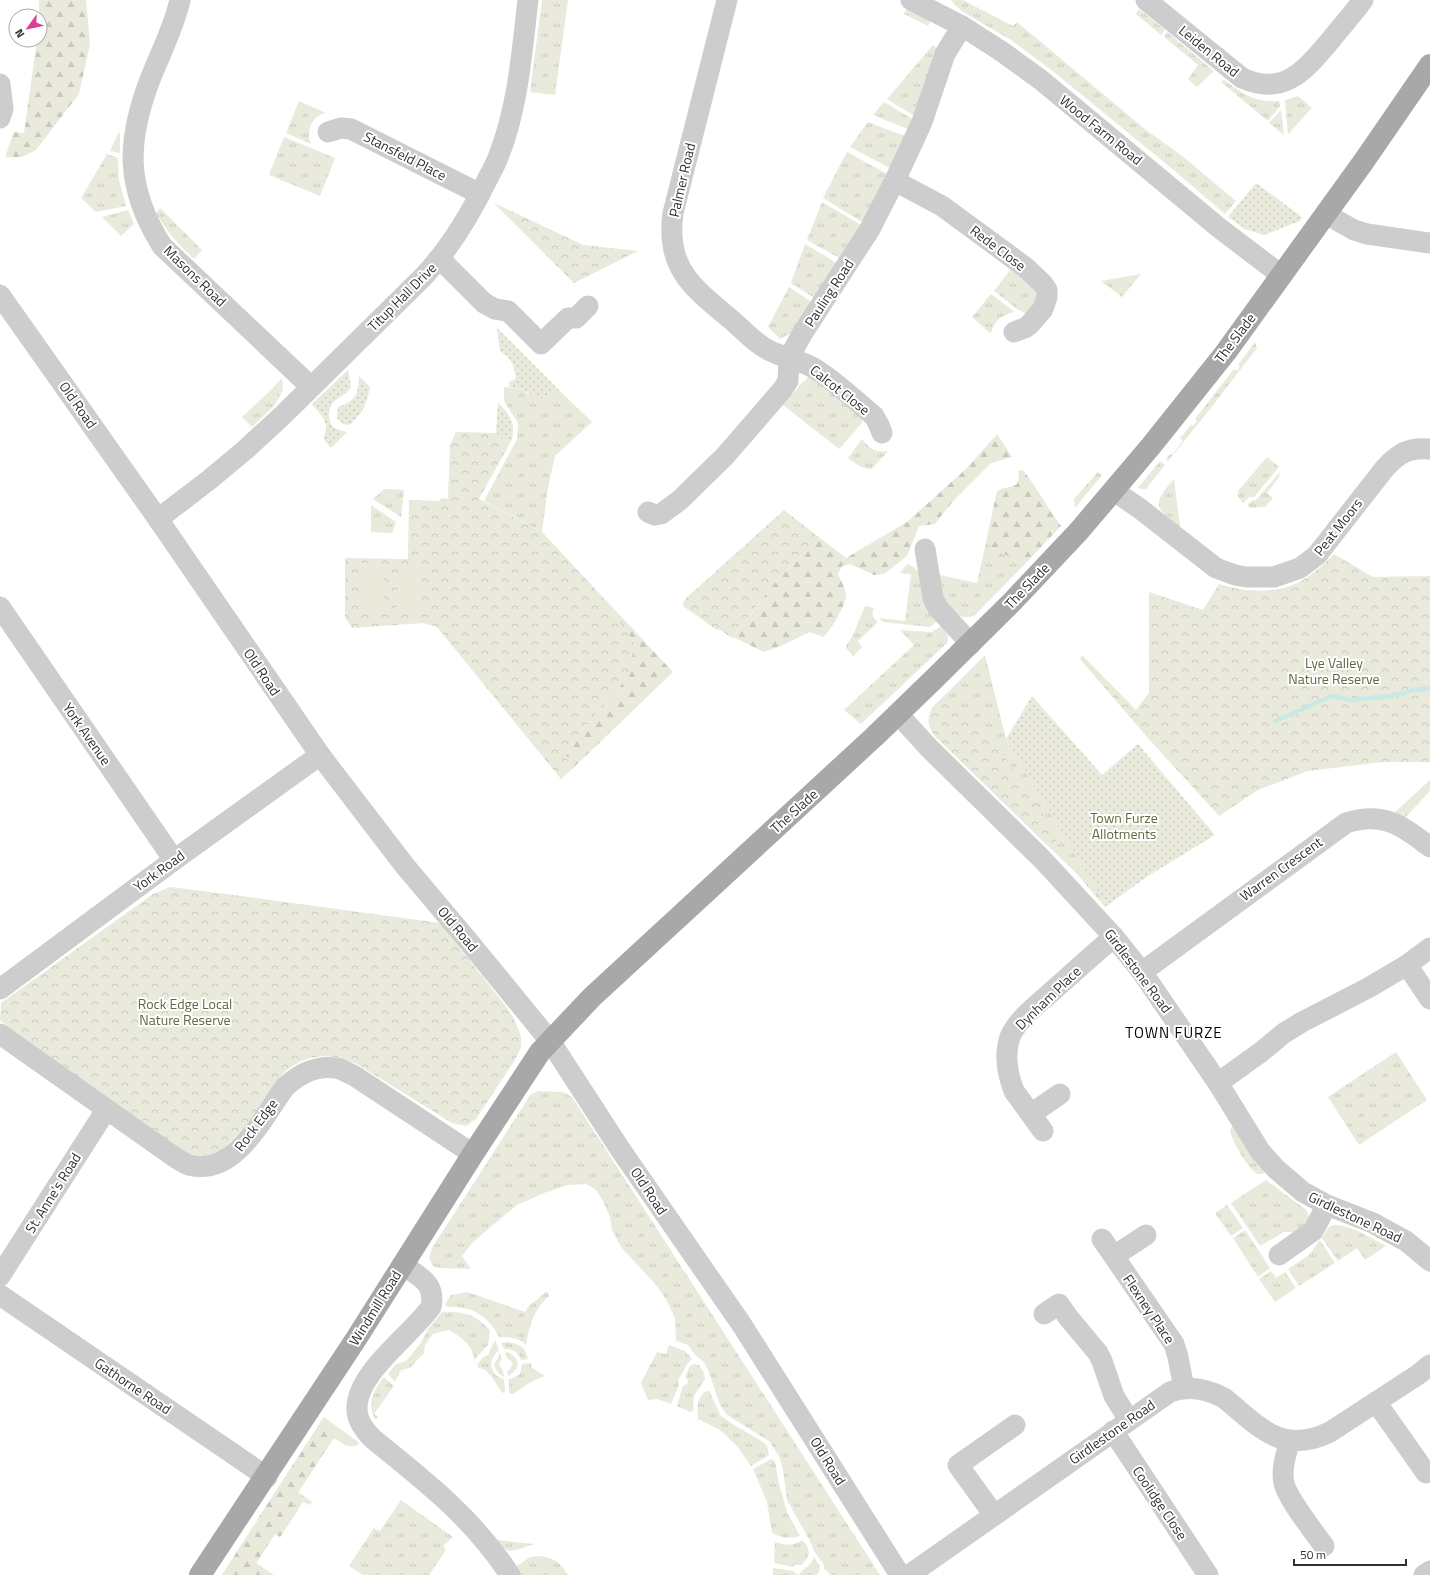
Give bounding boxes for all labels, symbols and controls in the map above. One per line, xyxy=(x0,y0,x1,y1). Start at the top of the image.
north arrow xyxy=(8,8,48,48)
street label: Leiden Road xyxy=(1175,20,1244,81)
text: N xyxy=(11,26,28,41)
street label: Wood Farm Road xyxy=(1055,90,1147,170)
street label: Stansfeld Place xyxy=(360,126,450,185)
street label: Palmer Road xyxy=(663,141,700,219)
street label: Rede Close xyxy=(966,220,1031,276)
street label: Masons Road xyxy=(159,240,231,311)
street label: Pauling Road xyxy=(799,255,858,331)
street label: Titup Hall Drive xyxy=(362,257,441,336)
street label: The Slade xyxy=(1209,308,1260,367)
street label: Calcot Close xyxy=(806,359,875,420)
street label: Old Road xyxy=(55,377,102,433)
street label: Peat Moors xyxy=(1308,493,1367,560)
street label: The Slade xyxy=(999,558,1054,614)
street label: Old Road xyxy=(239,644,286,700)
park label: Lye Valley Nature Reserve xyxy=(1288,652,1380,689)
street label: York Avenue xyxy=(58,698,117,769)
street label: The Slade xyxy=(765,784,822,838)
park label: Town Furze Allotments xyxy=(1090,807,1158,844)
street label: Warren Crescent xyxy=(1235,831,1326,906)
street label: York Road xyxy=(129,845,189,896)
street label: Old Road xyxy=(433,902,484,956)
street label: Girdlestone Road xyxy=(1100,924,1177,1017)
street label: Dynham Place xyxy=(1010,961,1085,1034)
park label: Rock Edge Local Nature Reserve xyxy=(138,993,232,1030)
district label: TOWN FURZE xyxy=(1125,1021,1223,1044)
street label: Rock Edge xyxy=(229,1094,282,1155)
street label: St. Anne's Road xyxy=(19,1148,86,1237)
street label: Old Road xyxy=(626,1163,673,1219)
street label: Girdlestone Road xyxy=(1305,1186,1405,1247)
street label: Windmill Road xyxy=(343,1266,406,1349)
street label: Flexney Place xyxy=(1118,1270,1180,1348)
street label: Gathorne Road xyxy=(91,1352,176,1419)
street label: Girdlestone Road xyxy=(1064,1394,1159,1469)
street label: Old Road xyxy=(805,1433,851,1489)
street label: Coolidge Close xyxy=(1128,1462,1193,1544)
scale bar xyxy=(1294,1541,1406,1567)
text: 50 m xyxy=(1300,1545,1326,1564)

